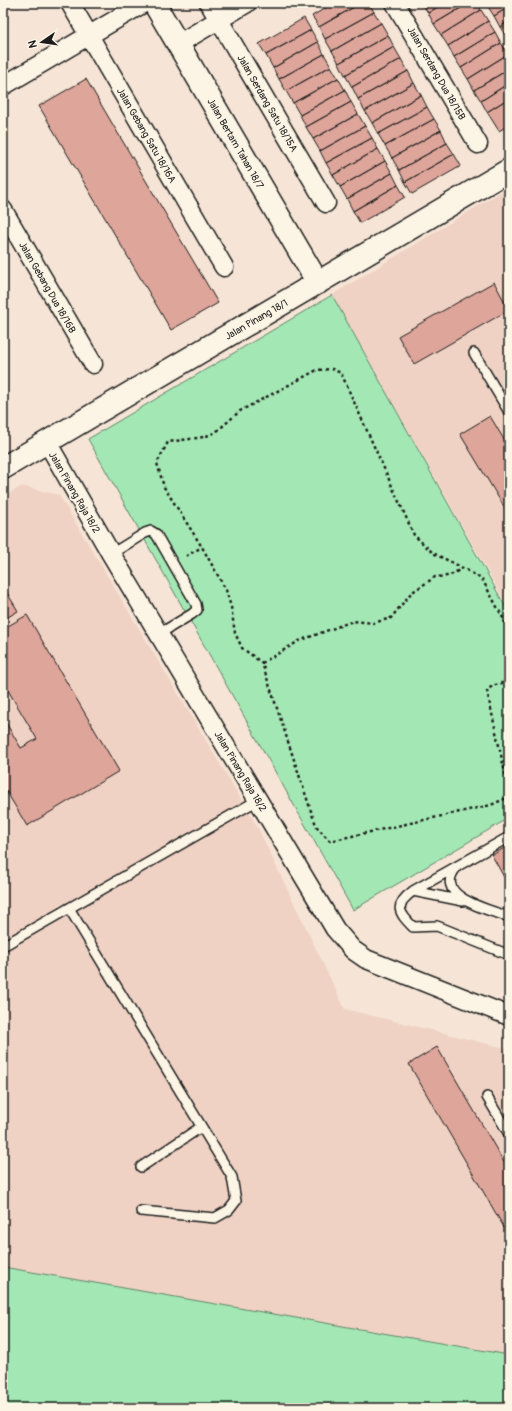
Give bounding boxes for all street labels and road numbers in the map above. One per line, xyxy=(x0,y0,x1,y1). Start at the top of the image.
street label: Jalan Serdang Dua 18/15B xyxy=(405,25,468,123)
street label: Jalan Serdang Satu 18/15A xyxy=(234,53,300,155)
street label: Jalan Gebang Satu 18/16A xyxy=(114,86,179,186)
street label: Jalan Bertam Tahan 18/7 xyxy=(204,96,266,191)
street label: Jalan Gebang Dua 18/16B xyxy=(16,240,78,336)
street label: Jalan Pinang 18/1 xyxy=(223,297,290,343)
street label: Jalan Pinang Raja 18/2 xyxy=(46,450,102,536)
street label: Jalan Pinang Raja 18/2 xyxy=(211,729,269,814)

